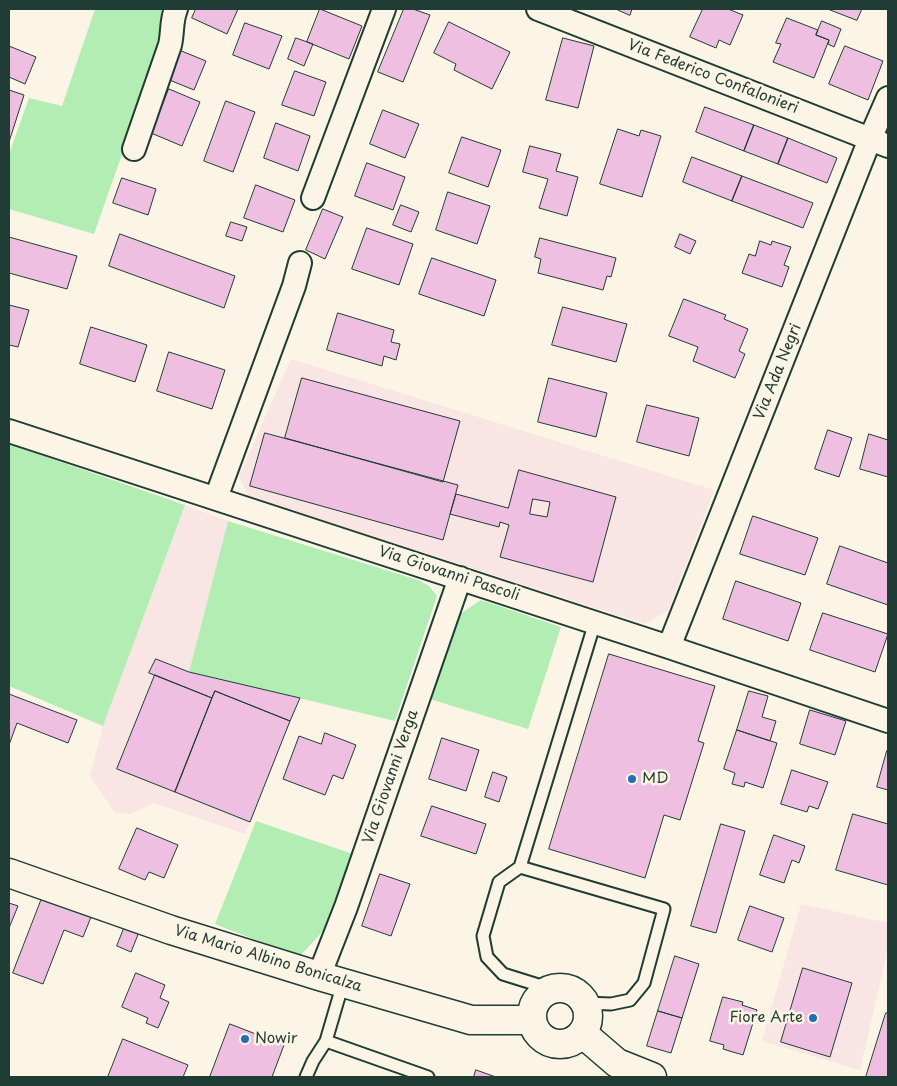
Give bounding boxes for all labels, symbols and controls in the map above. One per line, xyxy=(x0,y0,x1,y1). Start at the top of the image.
street label: Via Federico Confalonieri xyxy=(625,36,801,118)
street label: Via Ada Negri xyxy=(751,321,805,423)
street label: Via Giovanni Pascoli xyxy=(376,543,522,605)
street label: Via Giovanni Verga xyxy=(360,708,422,846)
place label: MD xyxy=(642,770,669,788)
marker: MD xyxy=(626,773,638,785)
street label: Via Mario Albino Bonicalza xyxy=(172,922,364,996)
place label: Fiore Arte xyxy=(729,1009,803,1027)
marker: Fiore Arte xyxy=(807,1012,819,1024)
place label: Nowir xyxy=(255,1030,298,1048)
marker: Nowir xyxy=(239,1033,251,1045)

